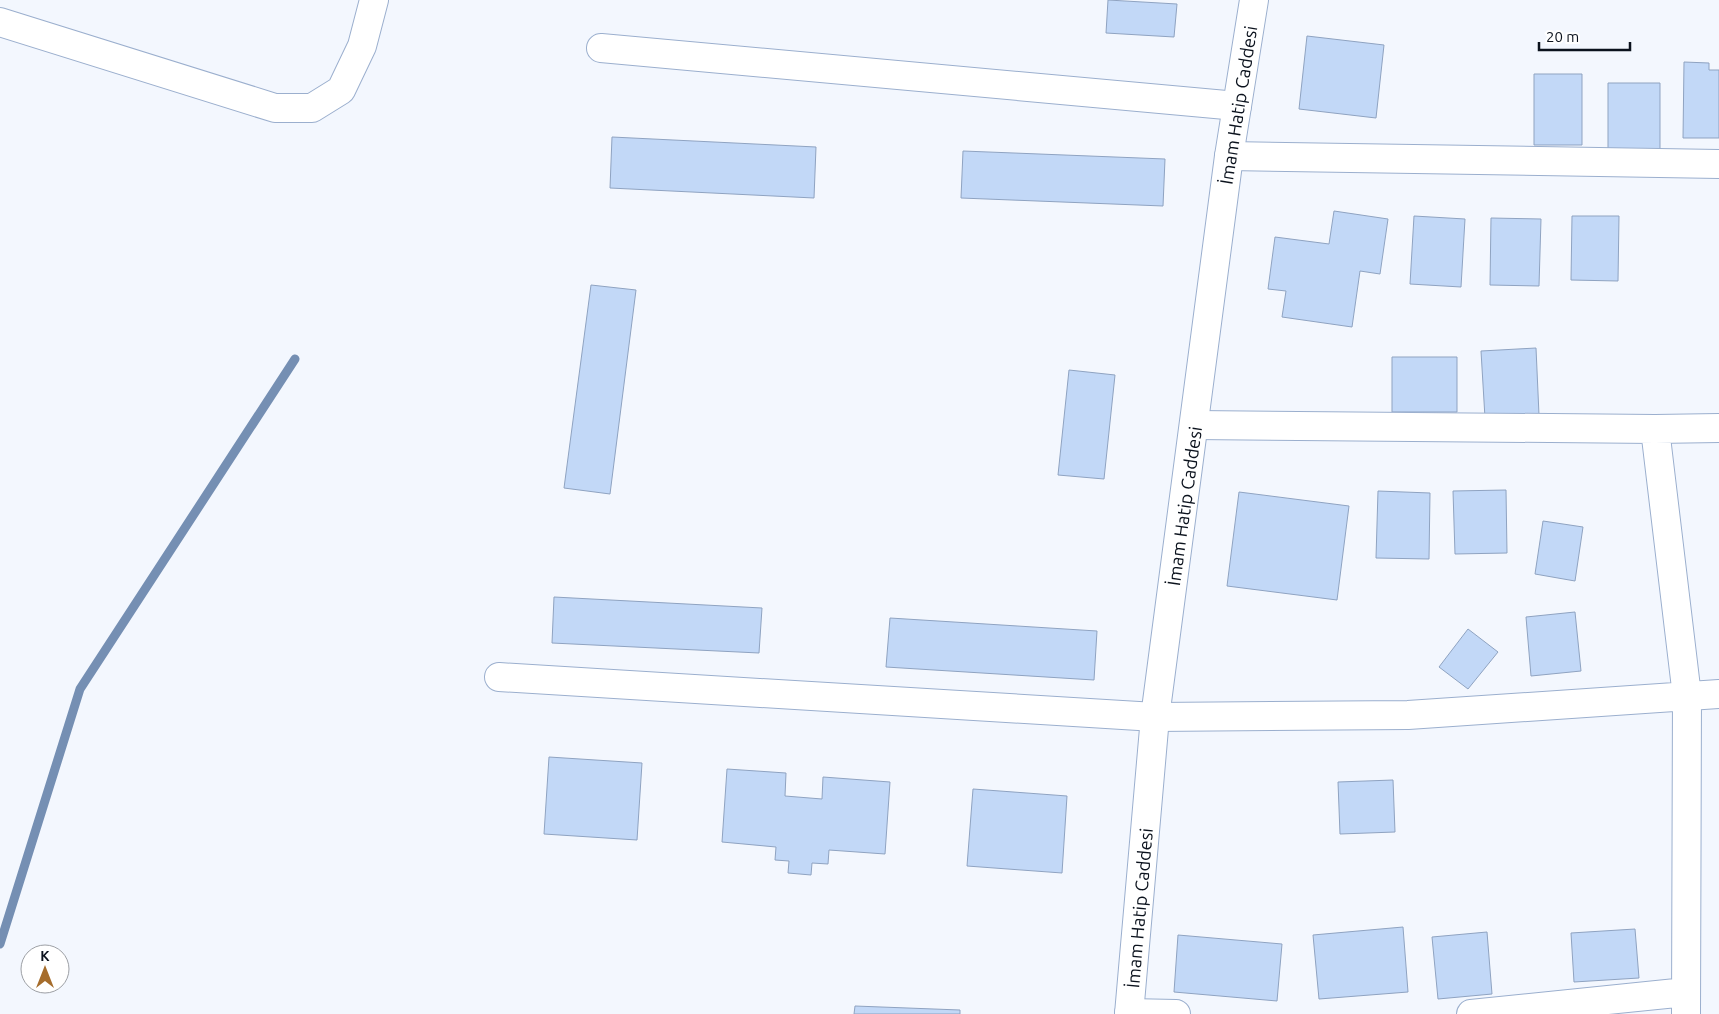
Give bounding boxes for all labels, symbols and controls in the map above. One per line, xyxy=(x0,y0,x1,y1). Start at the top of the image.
scale bar xyxy=(1539,20,1630,52)
street label: İmam Hatip Caddesi xyxy=(1216,24,1260,186)
text: 20 m xyxy=(1546,28,1579,45)
street label: İmam Hatip Caddesi xyxy=(1163,425,1205,587)
street label: İmam Hatip Caddesi xyxy=(1122,827,1156,989)
north arrow xyxy=(20,944,70,994)
text: K xyxy=(40,948,50,964)

